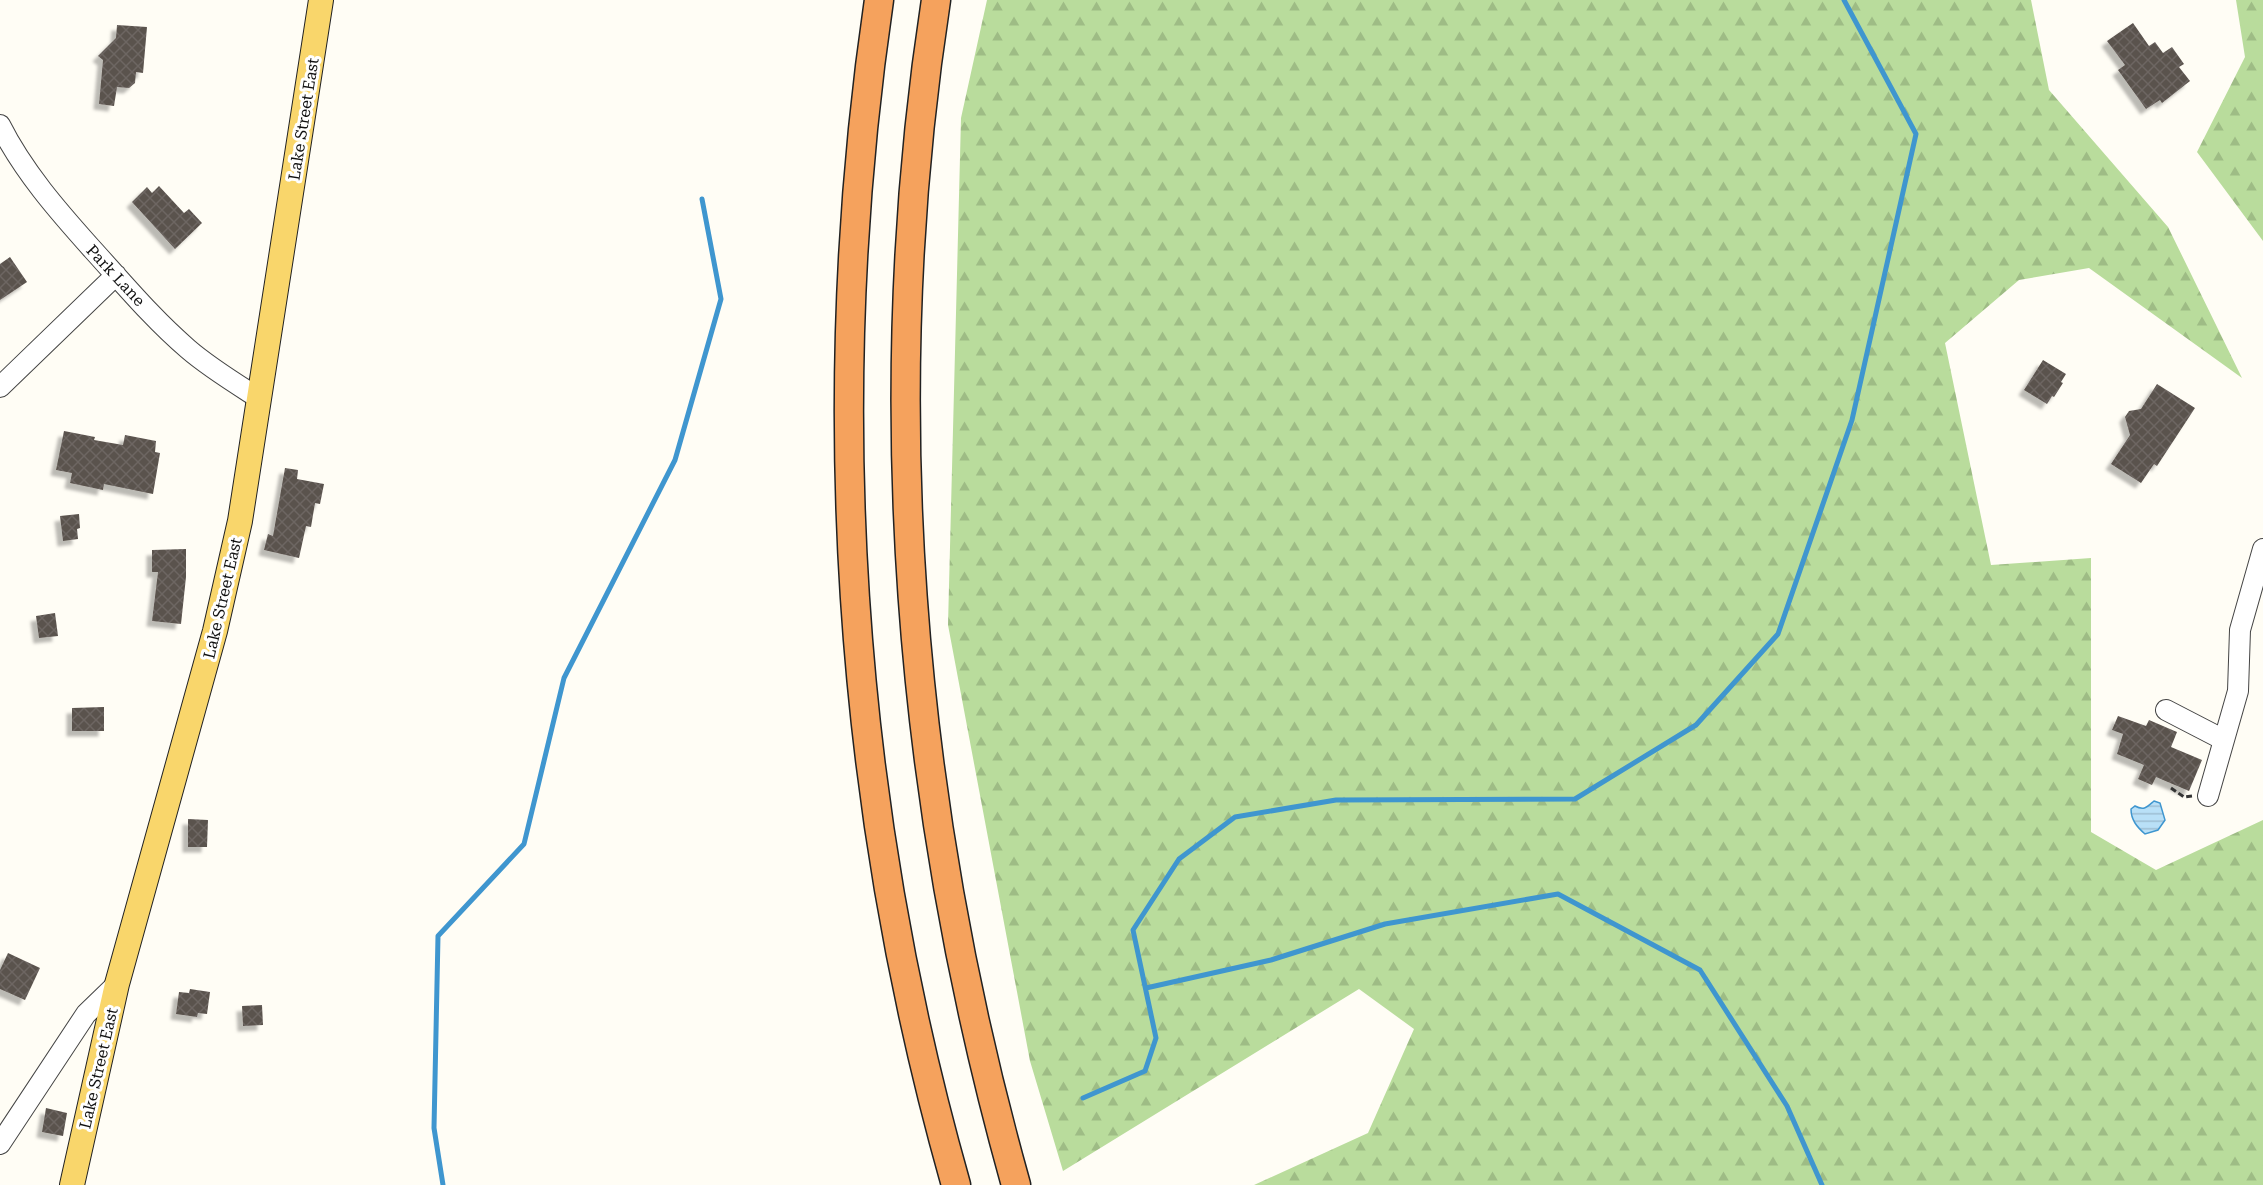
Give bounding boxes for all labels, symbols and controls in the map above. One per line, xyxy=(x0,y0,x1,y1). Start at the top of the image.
street label: Lake Street East xyxy=(284,56,323,182)
street label: Park Lane xyxy=(82,241,149,310)
street label: Lake Street East xyxy=(199,536,246,661)
street label: Lake Street East xyxy=(75,1006,122,1131)

